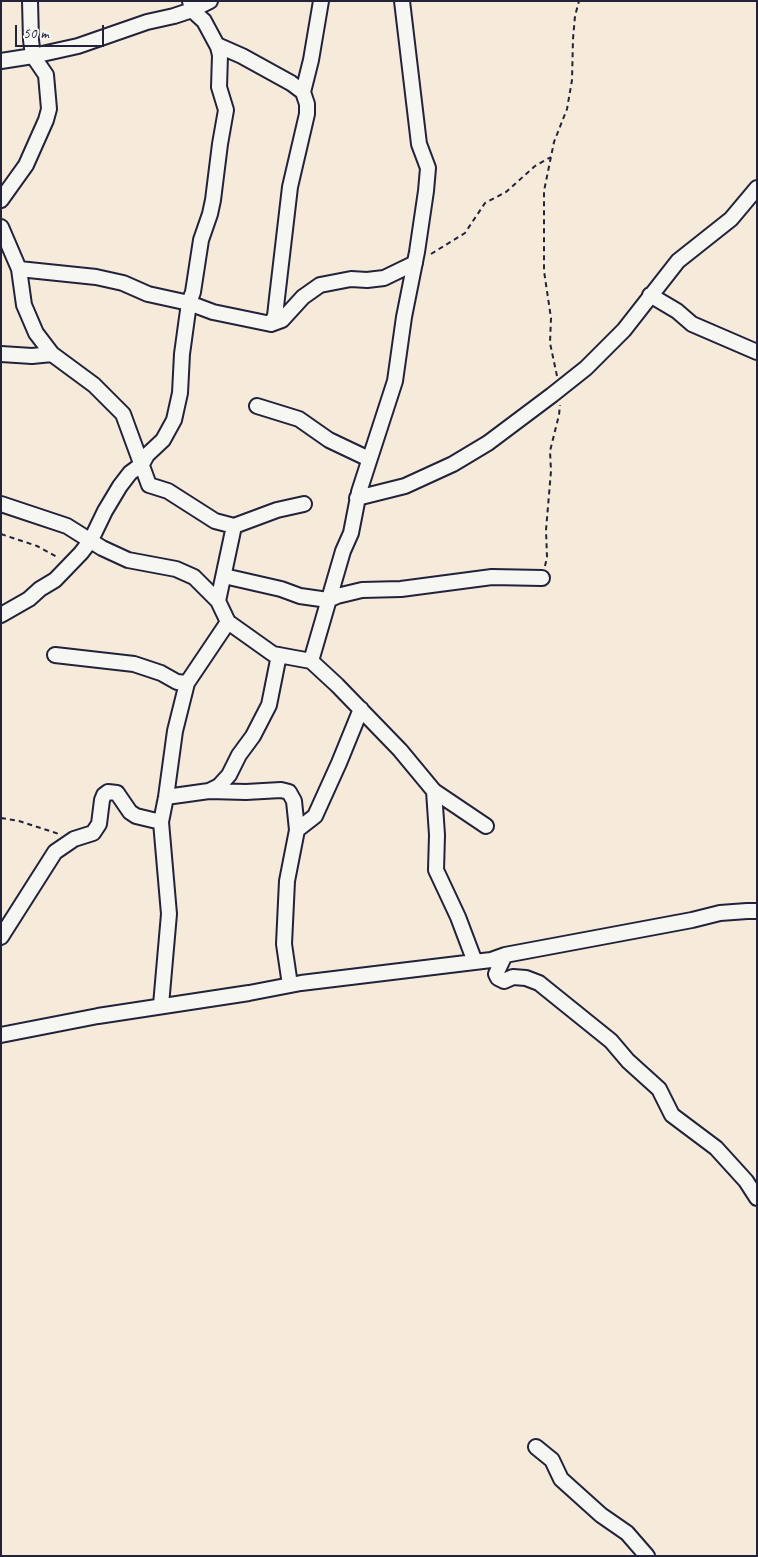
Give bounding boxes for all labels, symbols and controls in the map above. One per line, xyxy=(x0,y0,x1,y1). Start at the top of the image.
scale bar xyxy=(18,15,106,47)
text: 50 m xyxy=(23,24,49,43)

